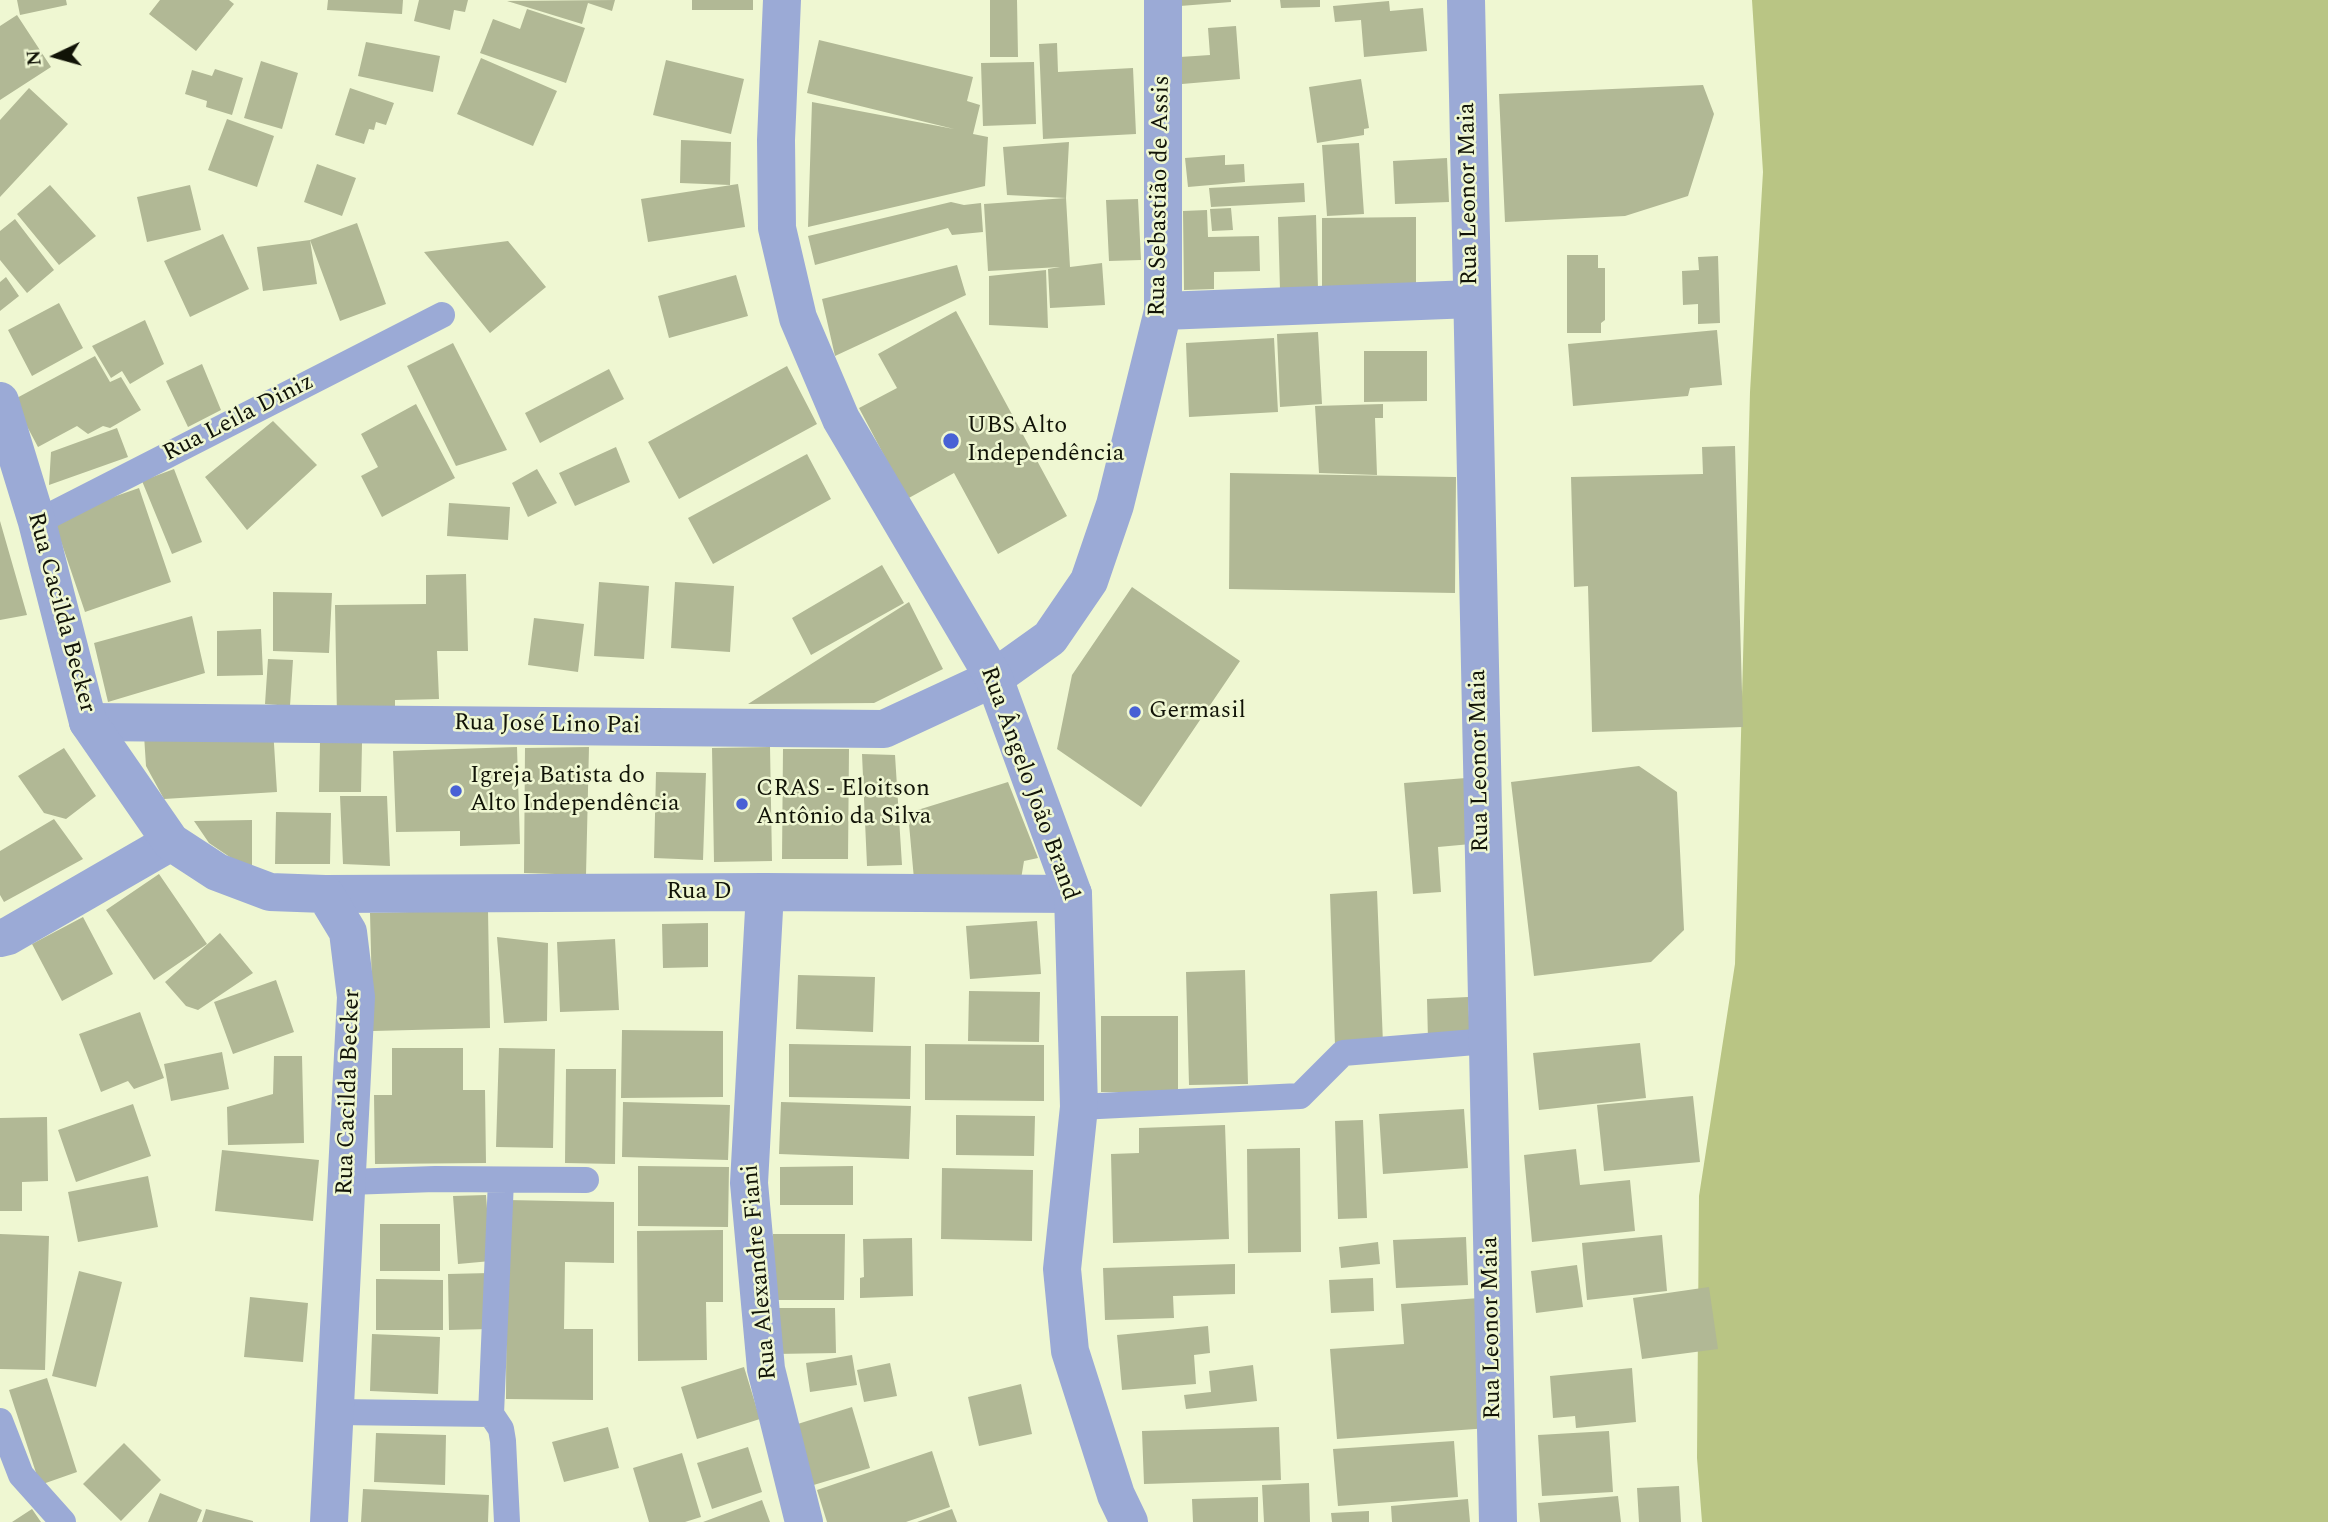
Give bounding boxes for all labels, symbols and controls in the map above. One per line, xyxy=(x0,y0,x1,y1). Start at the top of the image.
north arrow xyxy=(21,21,91,91)
text: N xyxy=(19,49,50,67)
street label: Rua Sebastião de Assis xyxy=(1144,75,1178,317)
street label: Rua Leonor Maia xyxy=(1454,102,1486,286)
street label: Rua Leila Diniz xyxy=(159,369,319,469)
place label: UBS Alto Independência xyxy=(967,413,1124,469)
marker: UBS Alto Independência xyxy=(941,431,961,451)
street label: Rua Cacilda Becker xyxy=(19,509,101,717)
street label: Rua Ângelo João Brand xyxy=(972,663,1084,905)
street label: Rua Leonor Maia xyxy=(1465,669,1497,853)
place label: Germasil xyxy=(1149,698,1246,726)
marker: Germasil xyxy=(1127,704,1143,720)
street label: Rua José Lino Pai xyxy=(453,710,641,742)
place label: Igreja Batista do Alto Independência xyxy=(470,763,680,819)
place label: CRAS - Eloitson Antônio da Silva xyxy=(756,776,931,832)
marker: Igreja Batista do Alto Independência xyxy=(448,783,464,799)
marker: CRAS - Eloitson Antônio da Silva xyxy=(734,796,750,812)
street label: Rua D xyxy=(666,879,732,907)
street label: Rua Cacilda Becker xyxy=(332,988,368,1196)
street label: Rua Alexandre Fiani xyxy=(737,1163,785,1381)
street label: Rua Leonor Maia xyxy=(1477,1236,1509,1420)

